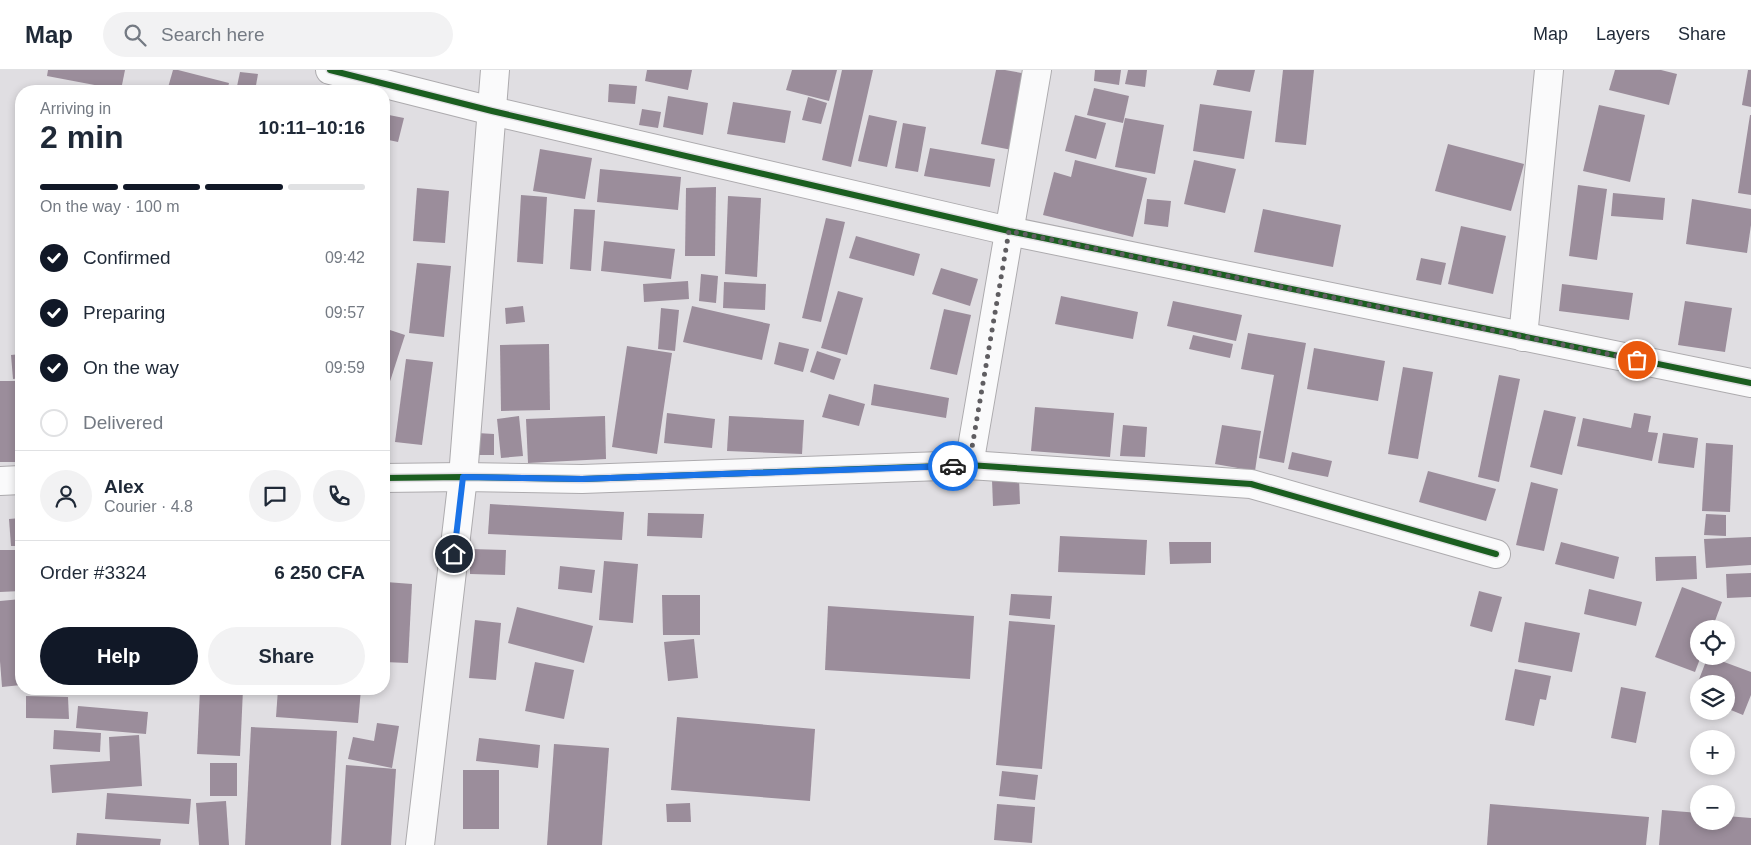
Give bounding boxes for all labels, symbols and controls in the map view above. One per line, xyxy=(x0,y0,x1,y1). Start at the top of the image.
search box xyxy=(103,12,453,57)
text: Map xyxy=(25,21,73,48)
icon: search xyxy=(121,21,149,49)
text: Search here xyxy=(161,24,265,45)
text: Map xyxy=(1533,24,1568,44)
text: Layers xyxy=(1596,24,1650,44)
text: Share xyxy=(1678,24,1726,44)
text: Arriving in xyxy=(40,100,111,117)
text: 10:11–10:16 xyxy=(258,117,365,138)
text: 2 min xyxy=(40,119,124,155)
text: On the way · 100 m xyxy=(40,198,180,215)
icon: check xyxy=(40,244,68,272)
text: Confirmed xyxy=(83,247,171,268)
text: 09:42 xyxy=(325,249,365,266)
icon: check xyxy=(40,299,68,327)
text: Preparing xyxy=(83,302,165,323)
text: 09:57 xyxy=(325,304,365,321)
pin xyxy=(1616,339,1658,381)
icon: bag xyxy=(1623,346,1651,374)
icon: check xyxy=(40,354,68,382)
text: On the way xyxy=(83,357,179,378)
text: 09:59 xyxy=(325,359,365,376)
text: Delivered xyxy=(83,412,163,433)
courier xyxy=(928,441,978,491)
icon: car xyxy=(939,452,967,480)
button: person xyxy=(40,470,92,522)
button: chat xyxy=(249,470,301,522)
button: phone xyxy=(313,470,365,522)
text: Alex xyxy=(104,476,144,497)
text: Courier · 4.8 xyxy=(104,498,193,515)
pin xyxy=(433,533,475,575)
icon: home xyxy=(440,540,468,568)
text: Order #3324 xyxy=(40,562,147,583)
text: 6 250 CFA xyxy=(274,562,365,583)
map controls xyxy=(1690,620,1735,830)
button: locate xyxy=(1690,620,1735,665)
button: Help xyxy=(40,627,198,685)
button: Share xyxy=(208,627,365,685)
button: layers xyxy=(1690,675,1735,720)
button: + xyxy=(1690,730,1735,775)
button: − xyxy=(1690,785,1735,830)

